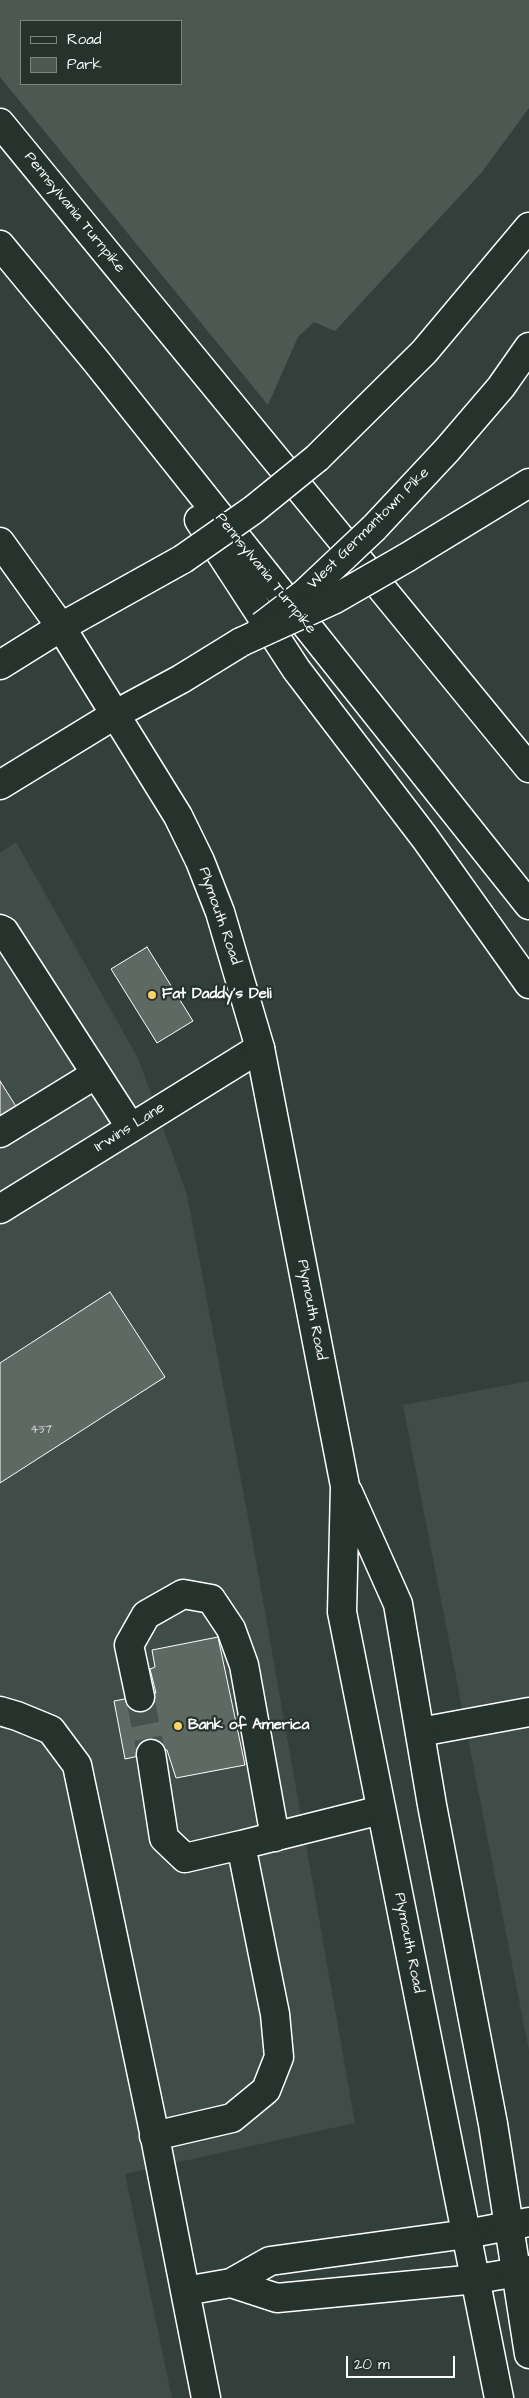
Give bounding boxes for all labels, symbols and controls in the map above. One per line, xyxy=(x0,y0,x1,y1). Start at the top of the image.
legend xyxy=(20,20,182,85)
text: Road xyxy=(67,29,101,50)
text: Park xyxy=(67,54,102,75)
street label: Pennsylvania Turnpike xyxy=(20,149,128,277)
street label: West Germantown Pike xyxy=(304,464,434,594)
street label: Pennsylvania Turnpike xyxy=(211,510,319,638)
street label: Plymouth Road xyxy=(194,865,244,967)
place label: Fat Daddy's Deli xyxy=(162,986,271,1004)
marker: Fat Daddy's Deli xyxy=(146,989,158,1001)
street label: Irwins Lane xyxy=(91,1099,169,1157)
street label: Plymouth Road xyxy=(292,1258,330,1362)
house number: 437 xyxy=(30,1423,52,1437)
place label: Bank of America xyxy=(188,1717,309,1735)
marker: Bank of America xyxy=(172,1720,184,1732)
street label: Plymouth Road xyxy=(389,1891,427,1995)
scale bar xyxy=(349,2346,458,2378)
text: 20 m xyxy=(354,2354,390,2375)

